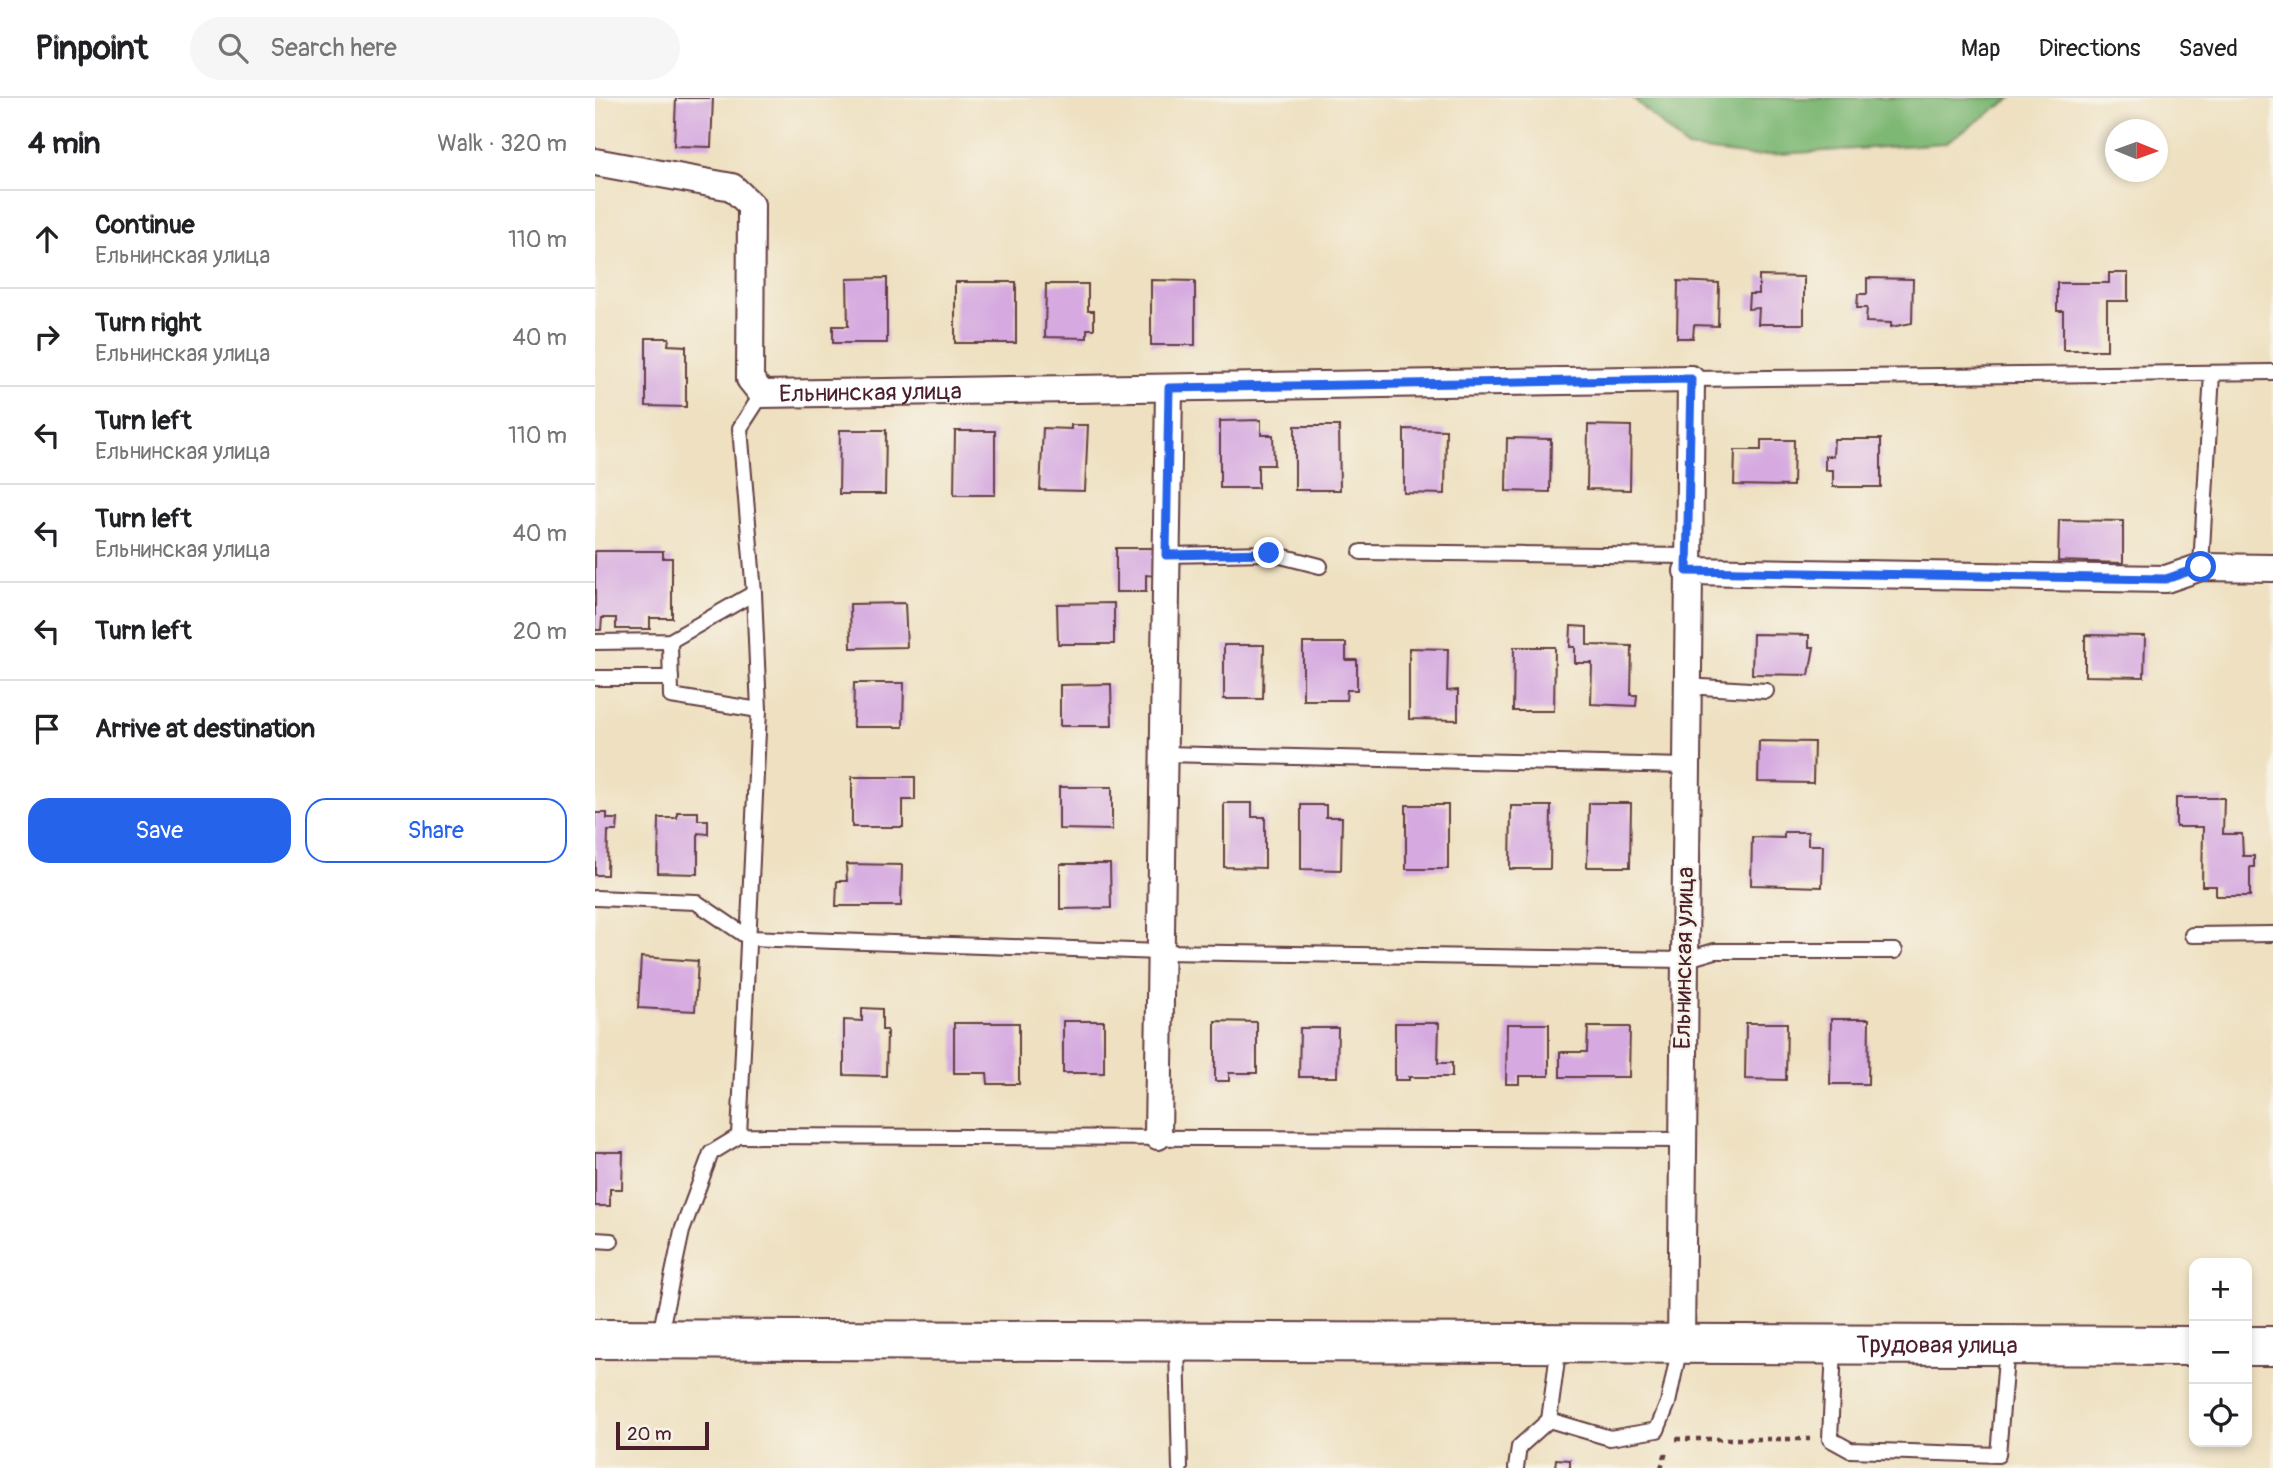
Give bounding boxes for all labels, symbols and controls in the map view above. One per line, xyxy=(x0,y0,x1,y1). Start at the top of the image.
search box xyxy=(190,17,680,80)
text: Pinpoint xyxy=(35,28,148,69)
icon: search xyxy=(214,29,252,67)
text: Search here xyxy=(270,32,397,64)
text: Map xyxy=(1961,34,2001,63)
text: Directions xyxy=(2039,34,2140,63)
text: Saved xyxy=(2178,34,2238,63)
north arrow xyxy=(2105,119,2168,182)
text: 4 min xyxy=(28,125,101,162)
text: Walk · 320 m xyxy=(437,129,567,158)
text: Continue xyxy=(95,209,195,241)
icon: ahead xyxy=(28,220,66,258)
text: 110 m xyxy=(508,225,567,254)
text: Ельнинская улица xyxy=(95,241,270,270)
text: Turn right xyxy=(95,307,201,339)
icon: right xyxy=(28,318,66,356)
text: 40 m xyxy=(513,323,567,352)
text: Ельнинская улица xyxy=(95,339,270,368)
street label: Ельнинская улица xyxy=(779,376,962,408)
text: Turn left xyxy=(95,405,191,437)
icon: left xyxy=(28,416,66,454)
text: 110 m xyxy=(508,421,567,450)
text: Ельнинская улица xyxy=(95,437,270,466)
text: Turn left xyxy=(95,503,191,535)
icon: left xyxy=(28,514,66,552)
text: 40 m xyxy=(513,519,567,548)
text: Ельнинская улица xyxy=(95,535,270,564)
route end xyxy=(1253,537,1284,568)
route start xyxy=(2185,551,2216,582)
icon: left xyxy=(28,612,66,650)
text: Turn left xyxy=(95,615,191,647)
text: 20 m xyxy=(513,617,567,646)
icon: arrive xyxy=(28,710,66,748)
text: Arrive at destination xyxy=(95,713,315,745)
button: Save xyxy=(28,798,291,863)
button: Share xyxy=(305,798,567,863)
street label: Ельнинская улица xyxy=(1668,866,1700,1050)
map controls xyxy=(2189,1258,2252,1447)
button: + xyxy=(2189,1258,2252,1321)
button: − xyxy=(2189,1321,2252,1384)
street label: Трудовая улица xyxy=(1856,1330,2018,1360)
button: locate xyxy=(2189,1384,2252,1447)
scale bar xyxy=(616,1419,709,1451)
text: 20 m xyxy=(627,1422,672,1446)

